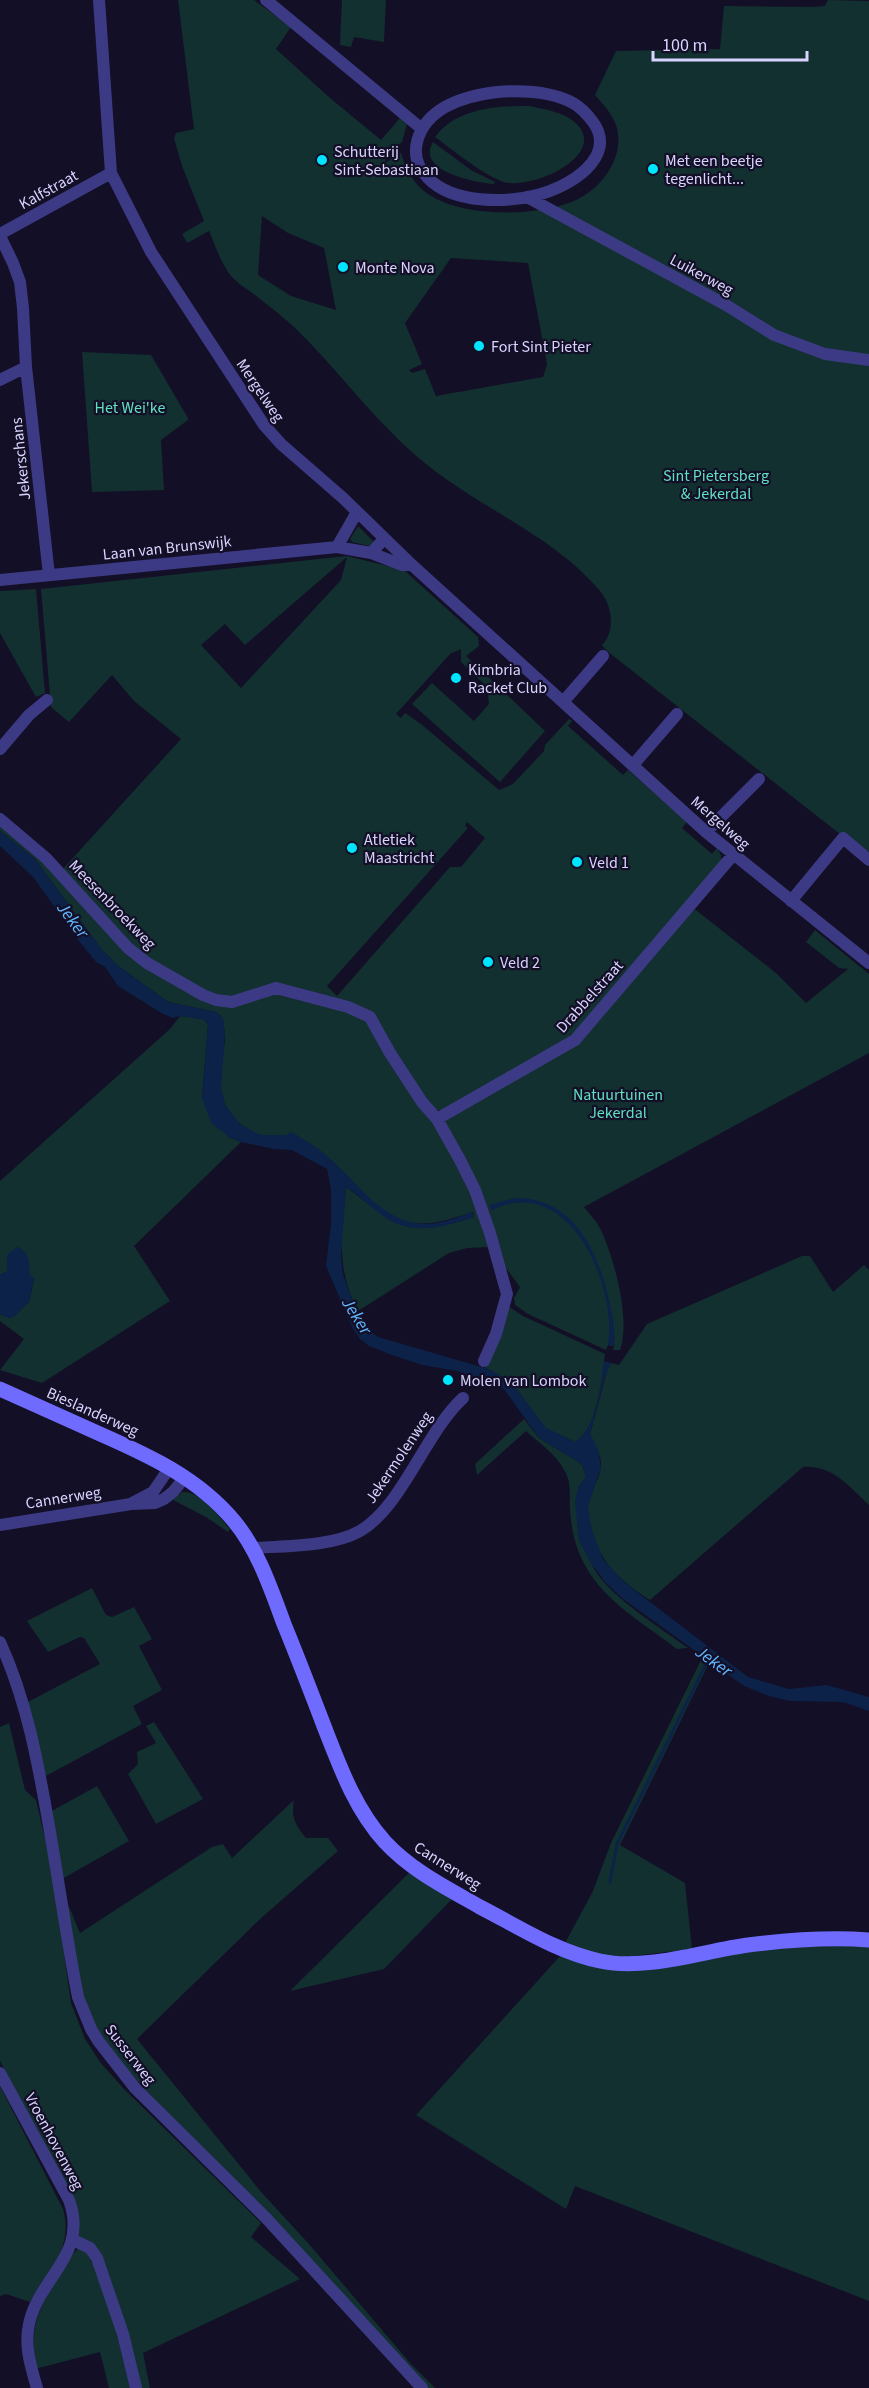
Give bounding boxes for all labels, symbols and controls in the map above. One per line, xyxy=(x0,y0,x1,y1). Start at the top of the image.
scale bar xyxy=(653,24,808,62)
text: 100 m xyxy=(662,33,707,58)
place label: Schutterij Sint-Sebastiaan xyxy=(334,141,439,181)
place label: Met een beetje tegenlicht... xyxy=(665,150,763,190)
marker: Schutterij Sint-Sebastiaan xyxy=(315,153,329,167)
marker: Met een beetje tegenlicht... xyxy=(646,162,660,176)
street label: Kalfstraat xyxy=(15,164,82,215)
street label: Luikerweg xyxy=(666,249,737,301)
place label: Monte Nova xyxy=(355,257,435,279)
marker: Monte Nova xyxy=(336,260,350,274)
place label: Fort Sint Pieter xyxy=(491,336,591,358)
marker: Fort Sint Pieter xyxy=(472,339,486,353)
street label: Mergelweg xyxy=(231,355,289,427)
park label: Het Wei'ke xyxy=(95,397,165,419)
street label: Jekerschans xyxy=(6,416,36,501)
park label: Sint Pietersberg & Jekerdal xyxy=(663,465,769,505)
street label: Laan van Brunswijk xyxy=(102,530,233,566)
place label: Kimbria Racket Club xyxy=(468,659,547,699)
marker: Kimbria Racket Club xyxy=(449,671,463,685)
street label: Mergelweg xyxy=(686,791,755,855)
place label: Atletiek Maastricht xyxy=(364,829,435,869)
marker: Atletiek Maastricht xyxy=(345,841,359,855)
place label: Veld 1 xyxy=(589,852,629,874)
street label: Meesenbroekweg xyxy=(64,855,161,954)
marker: Veld 1 xyxy=(570,855,584,869)
water label: Jeker xyxy=(50,896,95,944)
place label: Veld 2 xyxy=(500,952,540,974)
marker: Veld 2 xyxy=(481,955,495,969)
street label: Drabbelstraat xyxy=(551,955,629,1038)
park label: Natuurtuinen Jekerdal xyxy=(573,1084,663,1124)
water label: Jeker xyxy=(335,1292,378,1341)
place label: Molen van Lombok xyxy=(460,1370,586,1392)
marker: Molen van Lombok xyxy=(441,1373,455,1387)
street label: Bieslanderweg xyxy=(43,1382,142,1442)
street label: Jekermolenweg xyxy=(360,1407,438,1508)
street label: Cannerweg xyxy=(24,1481,102,1515)
water label: Jeker xyxy=(689,1639,738,1684)
street label: Cannerweg xyxy=(410,1836,485,1895)
street label: Susserweg xyxy=(99,2020,161,2090)
street label: Vroenhovenweg xyxy=(19,2089,89,2194)

